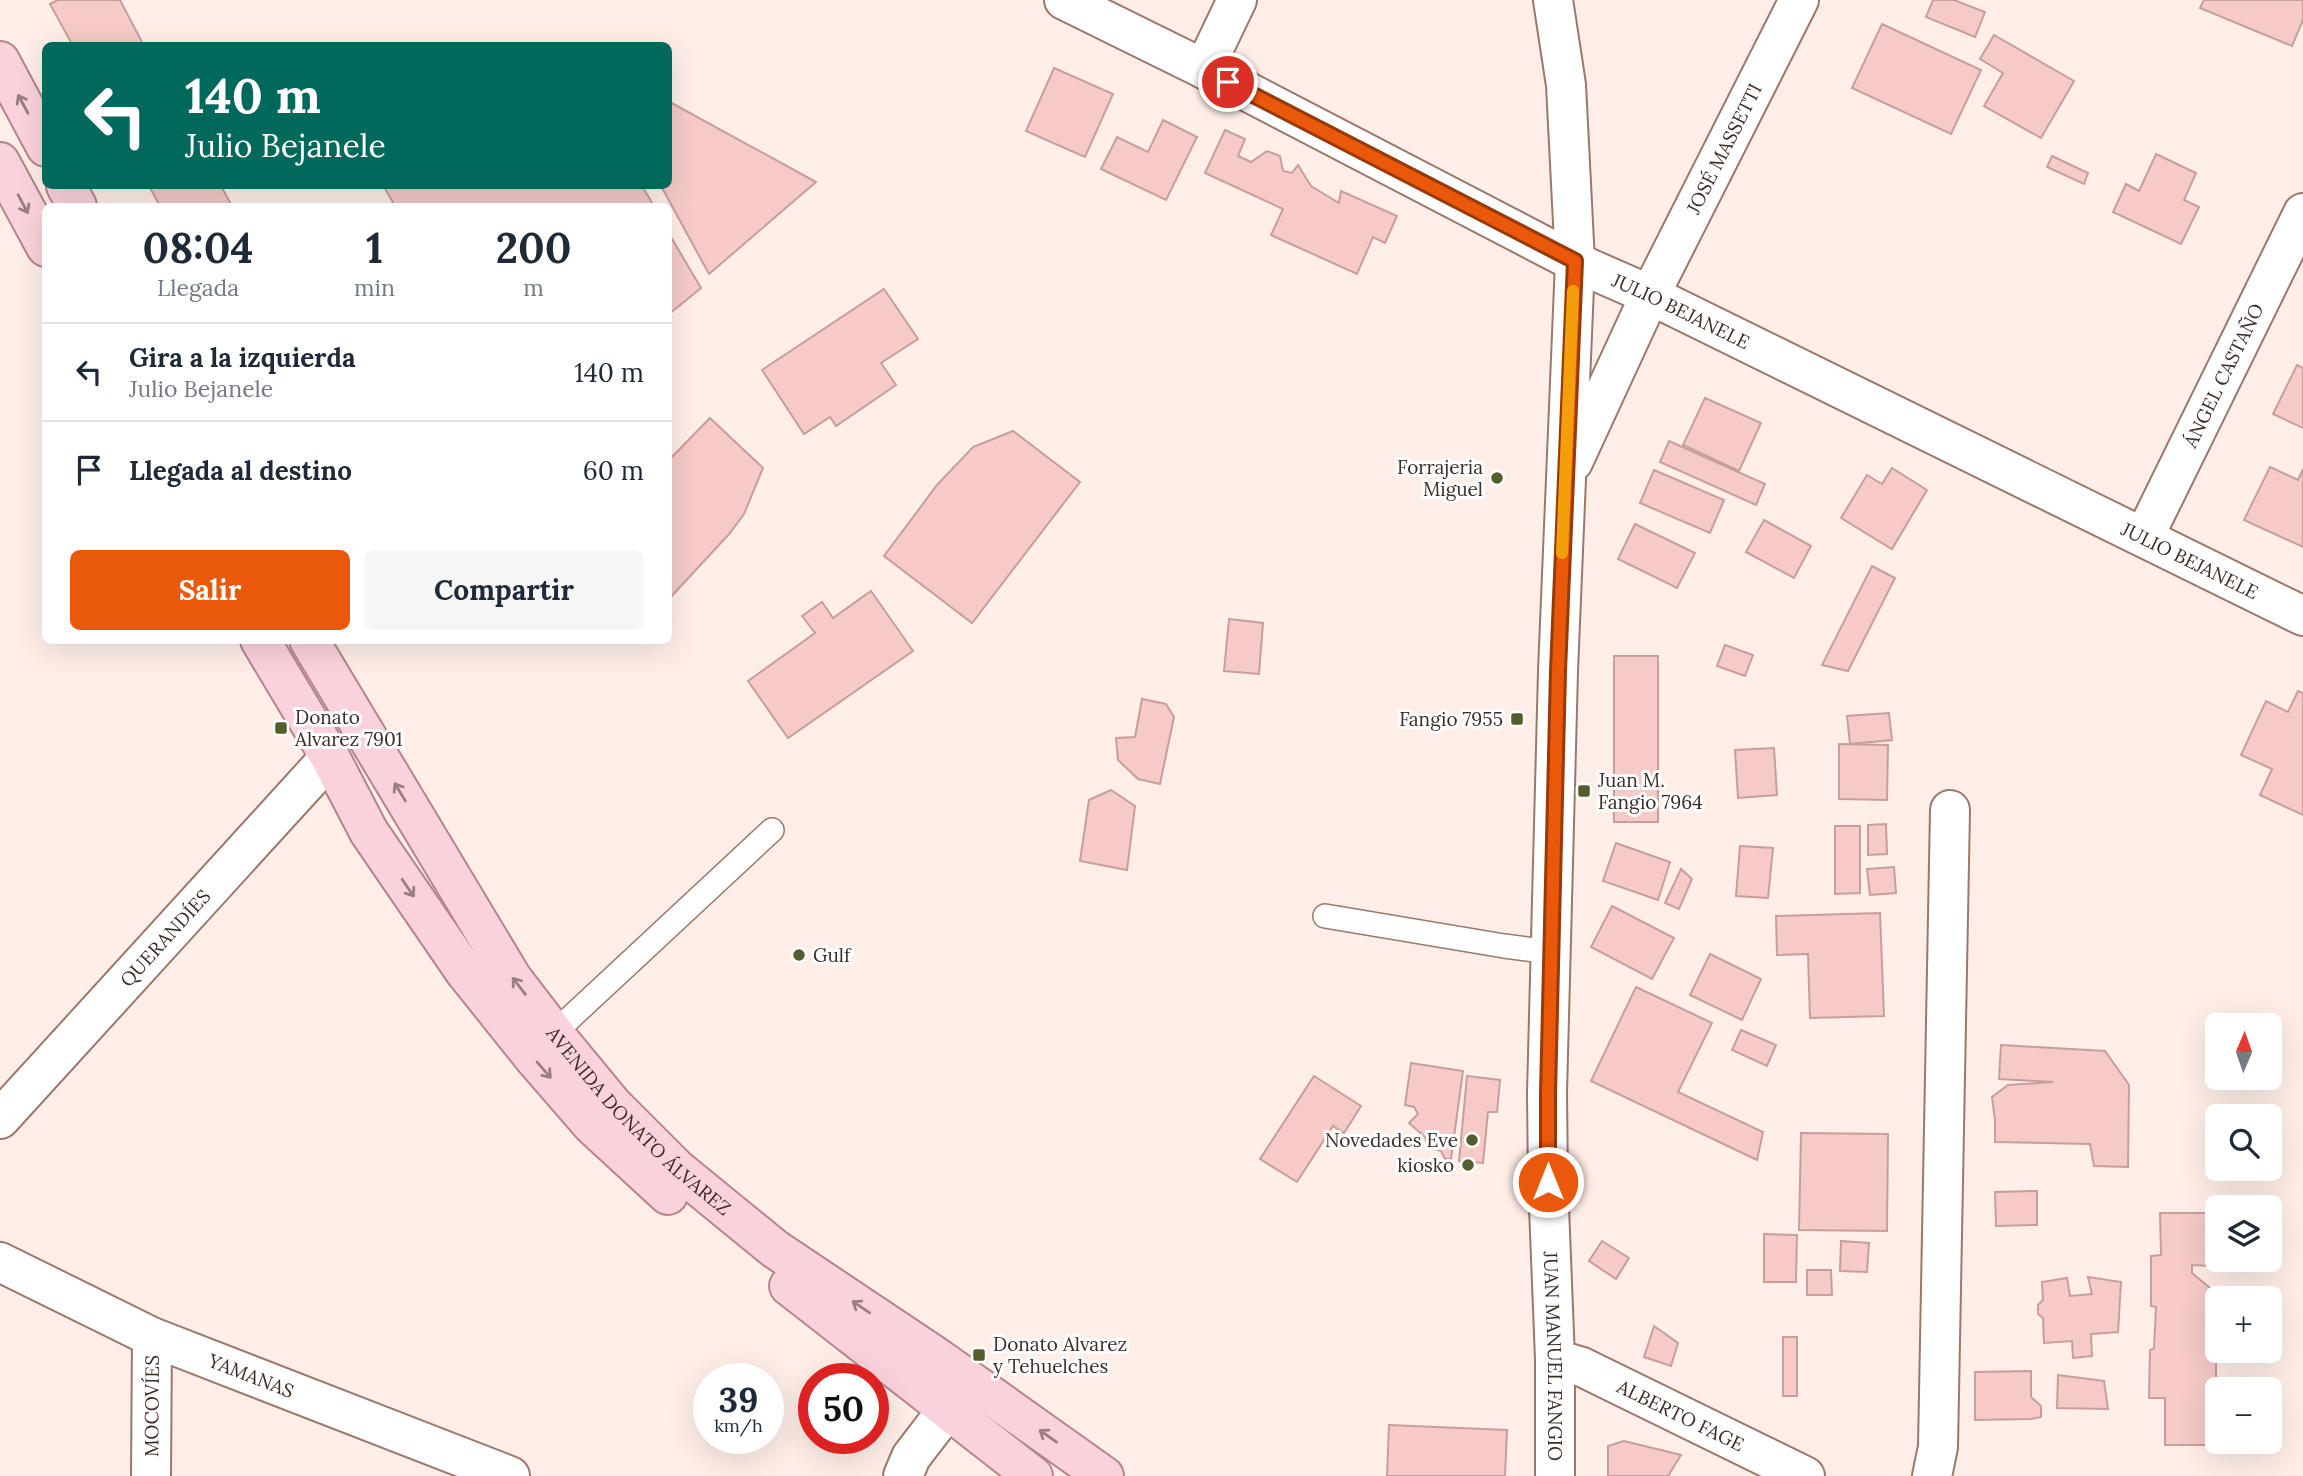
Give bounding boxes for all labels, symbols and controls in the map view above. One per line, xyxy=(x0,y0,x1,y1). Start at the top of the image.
pin xyxy=(1198,52,1258,112)
icon: arrive xyxy=(1209,63,1247,101)
text: 140 m xyxy=(185,64,321,126)
icon: left xyxy=(70,70,161,161)
street label: JOSÉ MASSETTI xyxy=(1681,79,1767,219)
one-way arrow xyxy=(15,94,29,115)
text: Julio Bejanele xyxy=(185,125,386,166)
one-way arrow xyxy=(16,194,30,214)
text: 08:04 xyxy=(143,221,254,275)
text: 1 xyxy=(366,221,383,275)
text: 200 xyxy=(496,221,571,275)
street label: JULIO BEJANELE xyxy=(1608,267,1754,354)
text: Llegada xyxy=(157,273,239,302)
text: min xyxy=(354,273,395,302)
text: m xyxy=(523,273,544,302)
street label: ÁNGEL CASTAÑO xyxy=(2177,299,2269,452)
text: Gira a la izquierda xyxy=(129,341,356,374)
icon: left xyxy=(70,353,108,391)
text: 140 m xyxy=(574,356,644,389)
text: Julio Bejanele xyxy=(129,374,273,403)
icon: arrive xyxy=(70,451,108,489)
text: Llegada al destino xyxy=(129,454,352,487)
text: 60 m xyxy=(583,454,644,487)
place label: Forrajeria Miguel xyxy=(1397,455,1483,501)
marker: Forrajeria Miguel xyxy=(1489,470,1505,486)
street label: JULIO BEJANELE xyxy=(2117,516,2263,604)
button: Salir xyxy=(70,550,350,630)
button: Compartir xyxy=(364,550,644,630)
place label: Donato Alvarez 7901 xyxy=(294,705,403,751)
place label: Fangio 7955 xyxy=(1399,707,1503,731)
marker: Fangio 7955 xyxy=(1509,711,1525,727)
marker: Donato Alvarez 7901 xyxy=(273,720,289,736)
place label: Juan M. Fangio 7964 xyxy=(1597,768,1702,814)
one-way arrow xyxy=(393,782,407,802)
marker: Juan M. Fangio 7964 xyxy=(1576,783,1592,799)
one-way arrow xyxy=(400,878,415,897)
street label: QUERANDÍES xyxy=(115,884,215,992)
place label: Gulf xyxy=(813,943,852,967)
marker: Gulf xyxy=(791,947,807,963)
one-way arrow xyxy=(511,977,526,996)
north arrow xyxy=(2205,1013,2282,1090)
map controls xyxy=(2205,1013,2282,1454)
street label: AVENIDA DONATO ÁLVAREZ xyxy=(541,1021,736,1220)
one-way arrow xyxy=(536,1061,552,1079)
button: search xyxy=(2205,1104,2282,1181)
place label: Novedades Eve xyxy=(1325,1128,1458,1152)
marker: Novedades Eve xyxy=(1464,1132,1480,1148)
position arrow xyxy=(1511,1145,1585,1219)
place label: kiosko xyxy=(1397,1153,1454,1177)
marker: kiosko xyxy=(1460,1157,1476,1173)
button: layers xyxy=(2205,1195,2282,1272)
street label: JUAN MANUEL FANGIO xyxy=(1539,1250,1567,1461)
button: + xyxy=(2205,1286,2282,1363)
one-way arrow xyxy=(852,1299,871,1314)
place label: Donato Alvarez y Tehuelches xyxy=(993,1332,1127,1378)
marker: Donato Alvarez y Tehuelches xyxy=(971,1347,987,1363)
street label: YAMANAS xyxy=(204,1348,298,1403)
street label: MOCOVÍES xyxy=(139,1355,164,1457)
speed limit sign: 50 xyxy=(798,1363,889,1454)
street label: ALBERTO FAGE xyxy=(1612,1374,1748,1456)
text: 39 xyxy=(719,1377,758,1422)
button: − xyxy=(2205,1377,2282,1454)
text: km/h xyxy=(714,1414,763,1437)
one-way arrow xyxy=(1039,1429,1058,1444)

